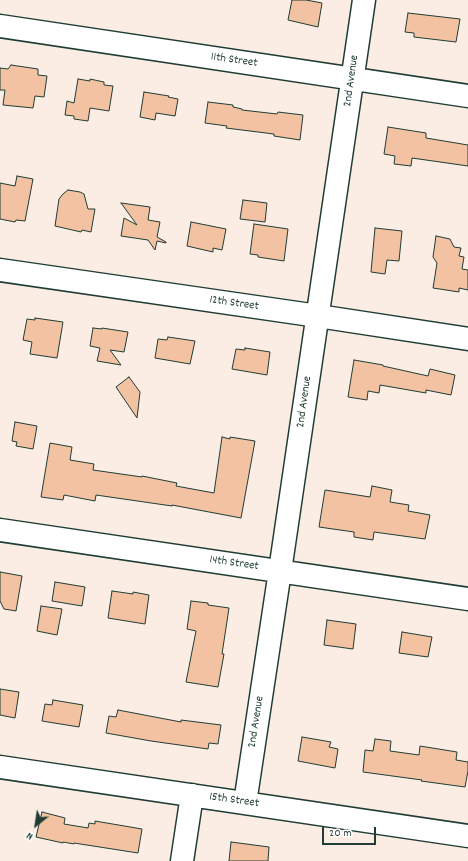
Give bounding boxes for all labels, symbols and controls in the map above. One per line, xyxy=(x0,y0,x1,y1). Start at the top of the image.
street label: 11th Street xyxy=(210,51,258,71)
street label: 2nd Avenue xyxy=(341,54,363,108)
street label: 12th Street xyxy=(208,293,260,315)
street label: 2nd Avenue xyxy=(294,375,316,429)
street label: 14th Street xyxy=(209,553,259,575)
street label: 2nd Avenue xyxy=(246,695,268,749)
street label: 15th Street xyxy=(208,790,260,812)
north arrow xyxy=(16,805,56,845)
scale bar xyxy=(324,819,378,845)
text: 20 m xyxy=(329,825,352,842)
text: N xyxy=(24,827,36,844)

